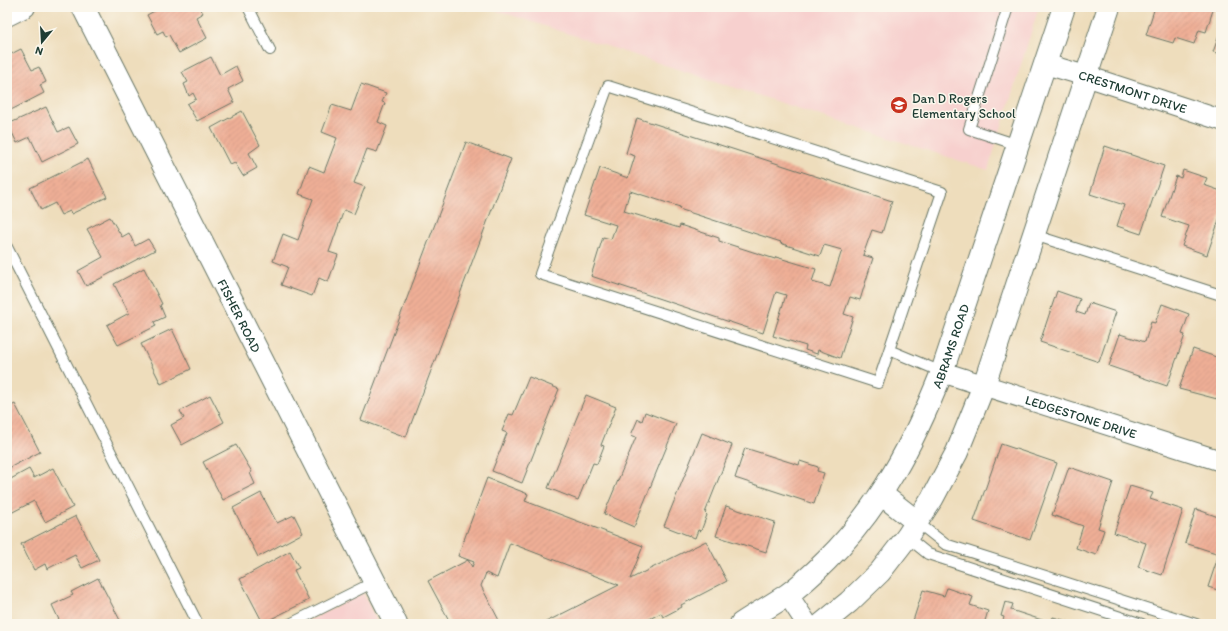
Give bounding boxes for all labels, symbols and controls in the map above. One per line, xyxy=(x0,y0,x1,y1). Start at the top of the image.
north arrow xyxy=(22,22,62,62)
text: N xyxy=(34,44,45,58)
street label: CRESTMONT DRIVE xyxy=(1077,67,1189,116)
place label: Dan D Rogers Elementary School xyxy=(912,91,1016,121)
school or university icon: Dan D Rogers Elementary School xyxy=(889,95,909,115)
street label: FISHER ROAD xyxy=(214,277,264,355)
street label: ABRAMS ROAD xyxy=(929,302,972,390)
street label: LEDGESTONE DRIVE xyxy=(1023,392,1139,442)

